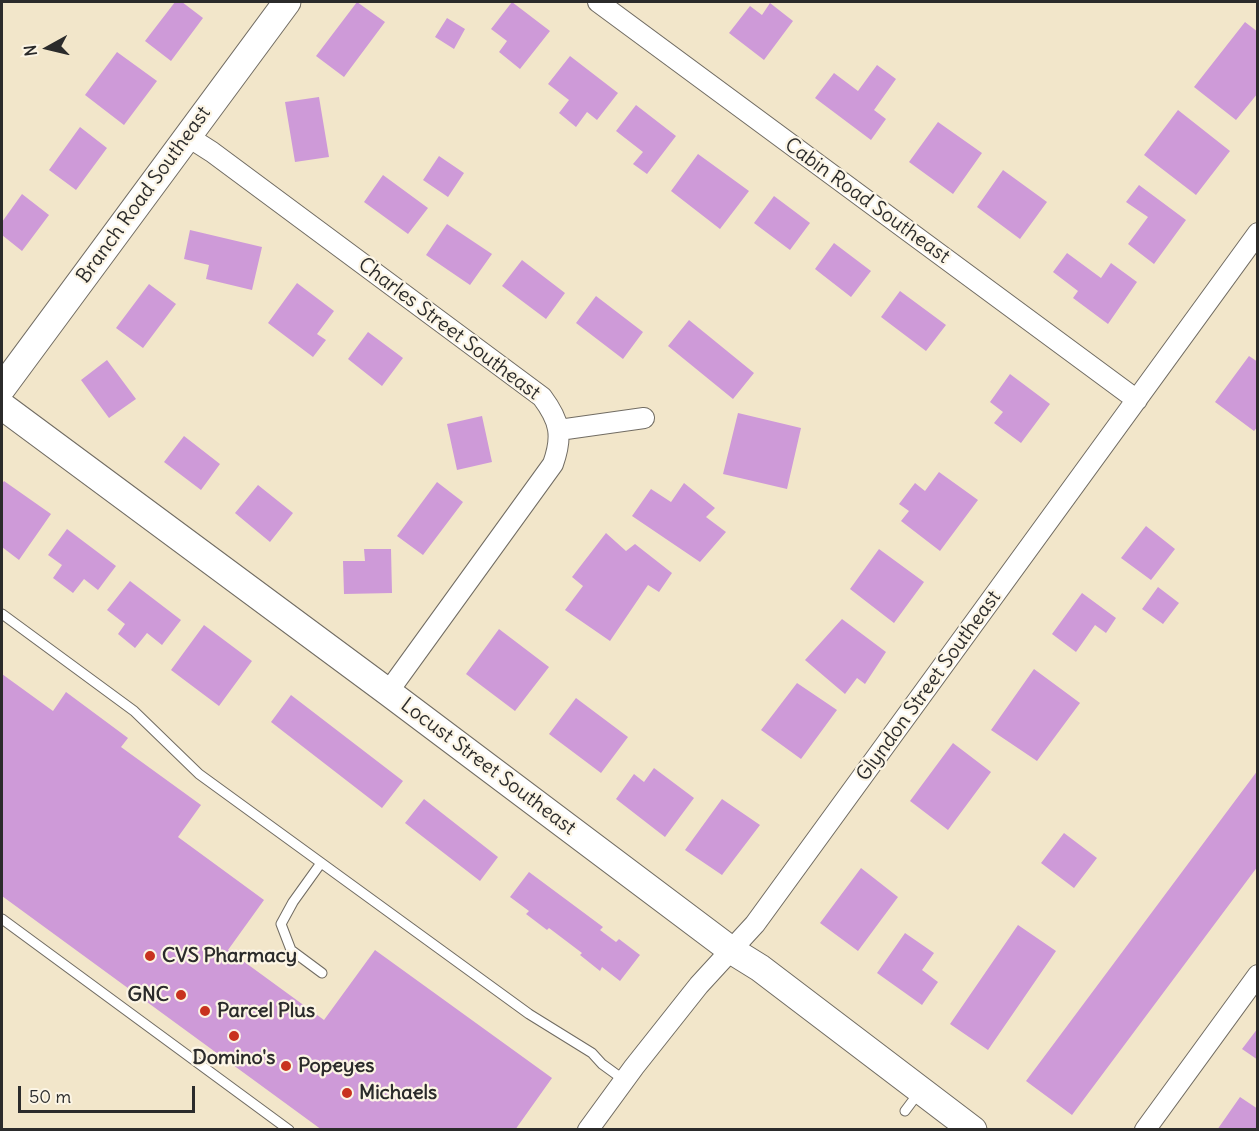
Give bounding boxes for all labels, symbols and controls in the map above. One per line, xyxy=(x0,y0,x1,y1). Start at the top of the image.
north arrow xyxy=(18,18,78,78)
text: N xyxy=(20,44,41,57)
street label: Branch Road Southeast xyxy=(72,102,216,288)
street label: Cabin Road Southeast xyxy=(780,133,954,269)
street label: Charles Street Southeast xyxy=(353,253,545,405)
street label: Glyndon Street Southeast xyxy=(852,586,1006,786)
street label: Locust Street Southeast xyxy=(396,693,580,841)
place label: CVS Pharmacy xyxy=(162,944,297,968)
marker: CVS Pharmacy xyxy=(143,949,157,963)
place label: GNC xyxy=(128,983,169,1007)
marker: GNC xyxy=(174,988,188,1002)
place label: Parcel Plus xyxy=(217,999,315,1023)
marker: Parcel Plus xyxy=(198,1004,212,1018)
marker: Domino's xyxy=(227,1029,241,1043)
place label: Domino's xyxy=(193,1046,275,1070)
place label: Popeyes xyxy=(298,1054,374,1078)
marker: Popeyes xyxy=(279,1059,293,1073)
scale bar xyxy=(21,1074,198,1112)
place label: Michaels xyxy=(359,1081,437,1105)
text: 50 m xyxy=(29,1085,71,1108)
marker: Michaels xyxy=(340,1086,354,1100)

